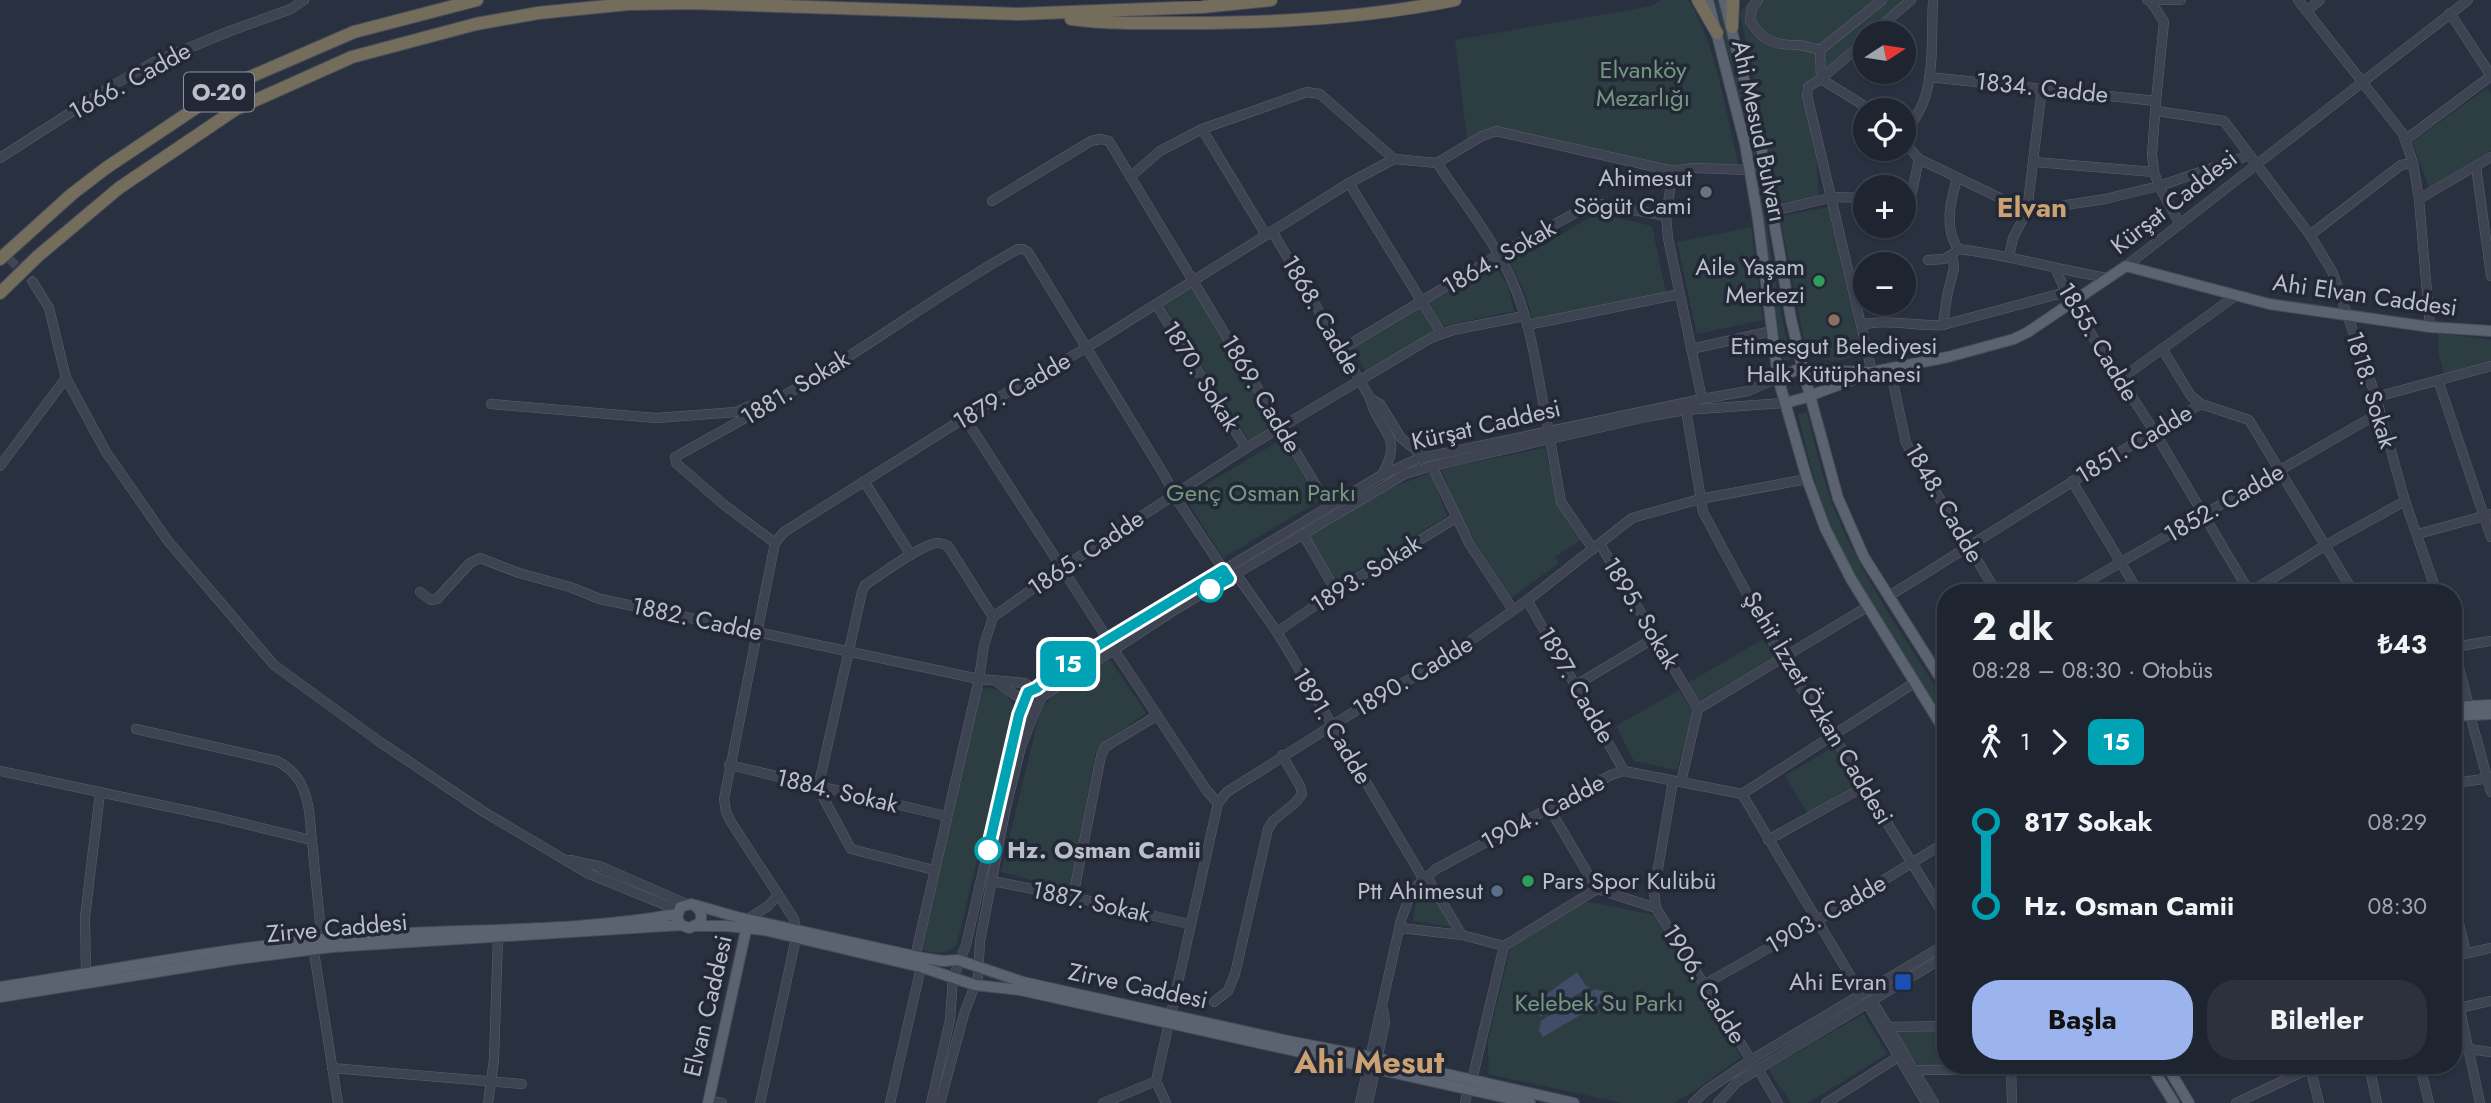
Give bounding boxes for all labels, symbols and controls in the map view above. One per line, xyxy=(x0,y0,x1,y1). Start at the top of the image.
north arrow xyxy=(1853,21,1916,84)
map controls xyxy=(1853,21,1916,315)
street label: 1666. Cadde xyxy=(63,33,197,128)
street label: Ahi Mesud Bulvarı xyxy=(1723,37,1796,225)
park label: Elvanköy Mezarlığı xyxy=(1596,52,1690,115)
street label: 1834. Cadde xyxy=(1974,63,2110,112)
road number: O-20 xyxy=(184,72,254,111)
button: locate xyxy=(1853,98,1916,161)
street label: Kürşat Caddesi xyxy=(2103,141,2244,262)
place label: Ahimesut Sögüt Cami xyxy=(1574,160,1692,223)
button: + xyxy=(1853,175,1916,238)
marker: Ahimesut Sögüt Cami xyxy=(1698,184,1714,200)
district label: Elvan xyxy=(1997,187,2067,228)
street label: 1864. Sokak xyxy=(1436,210,1562,303)
street label: 1868. Cadde xyxy=(1273,249,1370,381)
place label: Aile Yaşam Merkezi xyxy=(1695,249,1805,312)
button: − xyxy=(1853,252,1916,315)
street label: Ahi Elvan Caddesi xyxy=(2270,264,2460,325)
marker: Aile Yaşam Merkezi xyxy=(1811,273,1827,289)
street label: 1855. Cadde xyxy=(2049,276,2148,408)
marker: Etimesgut Belediyesi Halk Kütüphanesi xyxy=(1826,312,1842,328)
street label: 1870. Sokak xyxy=(1154,314,1249,438)
street label: 1818. Sokak xyxy=(2337,327,2406,453)
street label: 1869. Cadde xyxy=(1212,328,1310,459)
place label: Etimesgut Belediyesi Halk Kütüphanesi xyxy=(1730,328,1938,391)
street label: 1881. Sokak xyxy=(734,341,856,434)
street label: 1879. Cadde xyxy=(947,343,1077,438)
street label: Kürşat Caddesi xyxy=(1408,390,1564,459)
street label: 1851. Cadde xyxy=(2069,395,2199,492)
street label: 1848. Cadde xyxy=(1896,437,1993,569)
street label: 1852. Cadde xyxy=(2157,454,2290,551)
park label: Genç Osman Parkı xyxy=(1166,475,1356,510)
street label: 1865. Cadde xyxy=(1021,501,1151,604)
street label: 1893. Sokak xyxy=(1304,526,1428,621)
street label: 1895. Sokak xyxy=(1594,550,1689,676)
unlabelled marker xyxy=(1197,576,1223,602)
street label: Şehit İzzet Özkan Caddesi xyxy=(1735,585,1902,831)
street label: 1882. Cadde xyxy=(629,588,766,649)
text: 2 dk xyxy=(1972,599,2054,654)
street label: 1897. Cadde xyxy=(1529,620,1624,749)
text: ₺43 xyxy=(2378,625,2427,663)
street label: 1890. Cadde xyxy=(1346,626,1479,725)
line badge: 15 xyxy=(1036,641,1100,687)
text: 15 xyxy=(1054,646,1082,681)
text: 08:28 – 08:30 · Otobüs xyxy=(1972,653,2213,687)
street label: 1891. Cadde xyxy=(1284,661,1381,791)
icon: walk xyxy=(1972,723,2010,761)
icon: forward xyxy=(2040,723,2078,761)
text: 15 xyxy=(2102,724,2130,759)
text: 1 xyxy=(2020,725,2030,759)
street label: 1884. Sokak xyxy=(773,759,902,822)
street label: 1904. Cadde xyxy=(1475,764,1611,859)
text: 817 Sokak xyxy=(2024,803,2153,841)
text: 08:29 xyxy=(2367,805,2427,839)
place label: Hz. Osman Camii xyxy=(1007,832,1201,867)
marker: Hz. Osman Camii xyxy=(975,837,1001,863)
place label: Pars Spor Kulübü xyxy=(1542,863,1716,898)
street label: 1903. Cadde xyxy=(1759,865,1892,962)
street label: 1887. Sokak xyxy=(1029,872,1154,931)
place label: Ptt Ahimesut xyxy=(1357,873,1483,908)
marker: Pars Spor Kulübü xyxy=(1520,873,1536,889)
marker: Ptt Ahimesut xyxy=(1489,883,1505,899)
text: Hz. Osman Camii xyxy=(2024,887,2234,925)
text: 08:30 xyxy=(2367,889,2427,923)
street label: Zirve Caddesi xyxy=(265,904,409,951)
street label: 1906. Cadde xyxy=(1654,917,1755,1050)
street label: Elvan Caddesi xyxy=(674,932,741,1080)
street label: Zirve Caddesi xyxy=(1065,954,1211,1017)
place label: Ahi Evran xyxy=(1789,964,1887,999)
marker: Ahi Evran xyxy=(1893,972,1913,992)
button: Başla xyxy=(1972,980,2193,1060)
button: Biletler xyxy=(2207,980,2427,1060)
park label: Kelebek Su Parkı xyxy=(1515,985,1683,1020)
district label: Ahi Mesut xyxy=(1293,1039,1445,1085)

